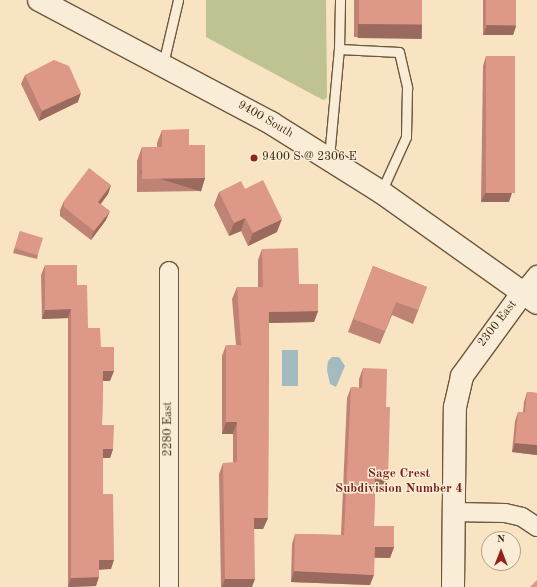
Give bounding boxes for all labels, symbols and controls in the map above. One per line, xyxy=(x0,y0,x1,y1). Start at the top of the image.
street label: 9400 South xyxy=(235,98,295,142)
place label: 9400 S @ 2306 E xyxy=(262,151,357,165)
marker: 9400 S @ 2306 E xyxy=(249,153,259,163)
street label: 2300 East xyxy=(475,298,521,350)
street label: 2280 East xyxy=(162,402,176,456)
district label: Sage Crest Subdivision Number 4 xyxy=(335,467,463,498)
north arrow xyxy=(481,531,521,571)
text: N xyxy=(497,534,505,545)

